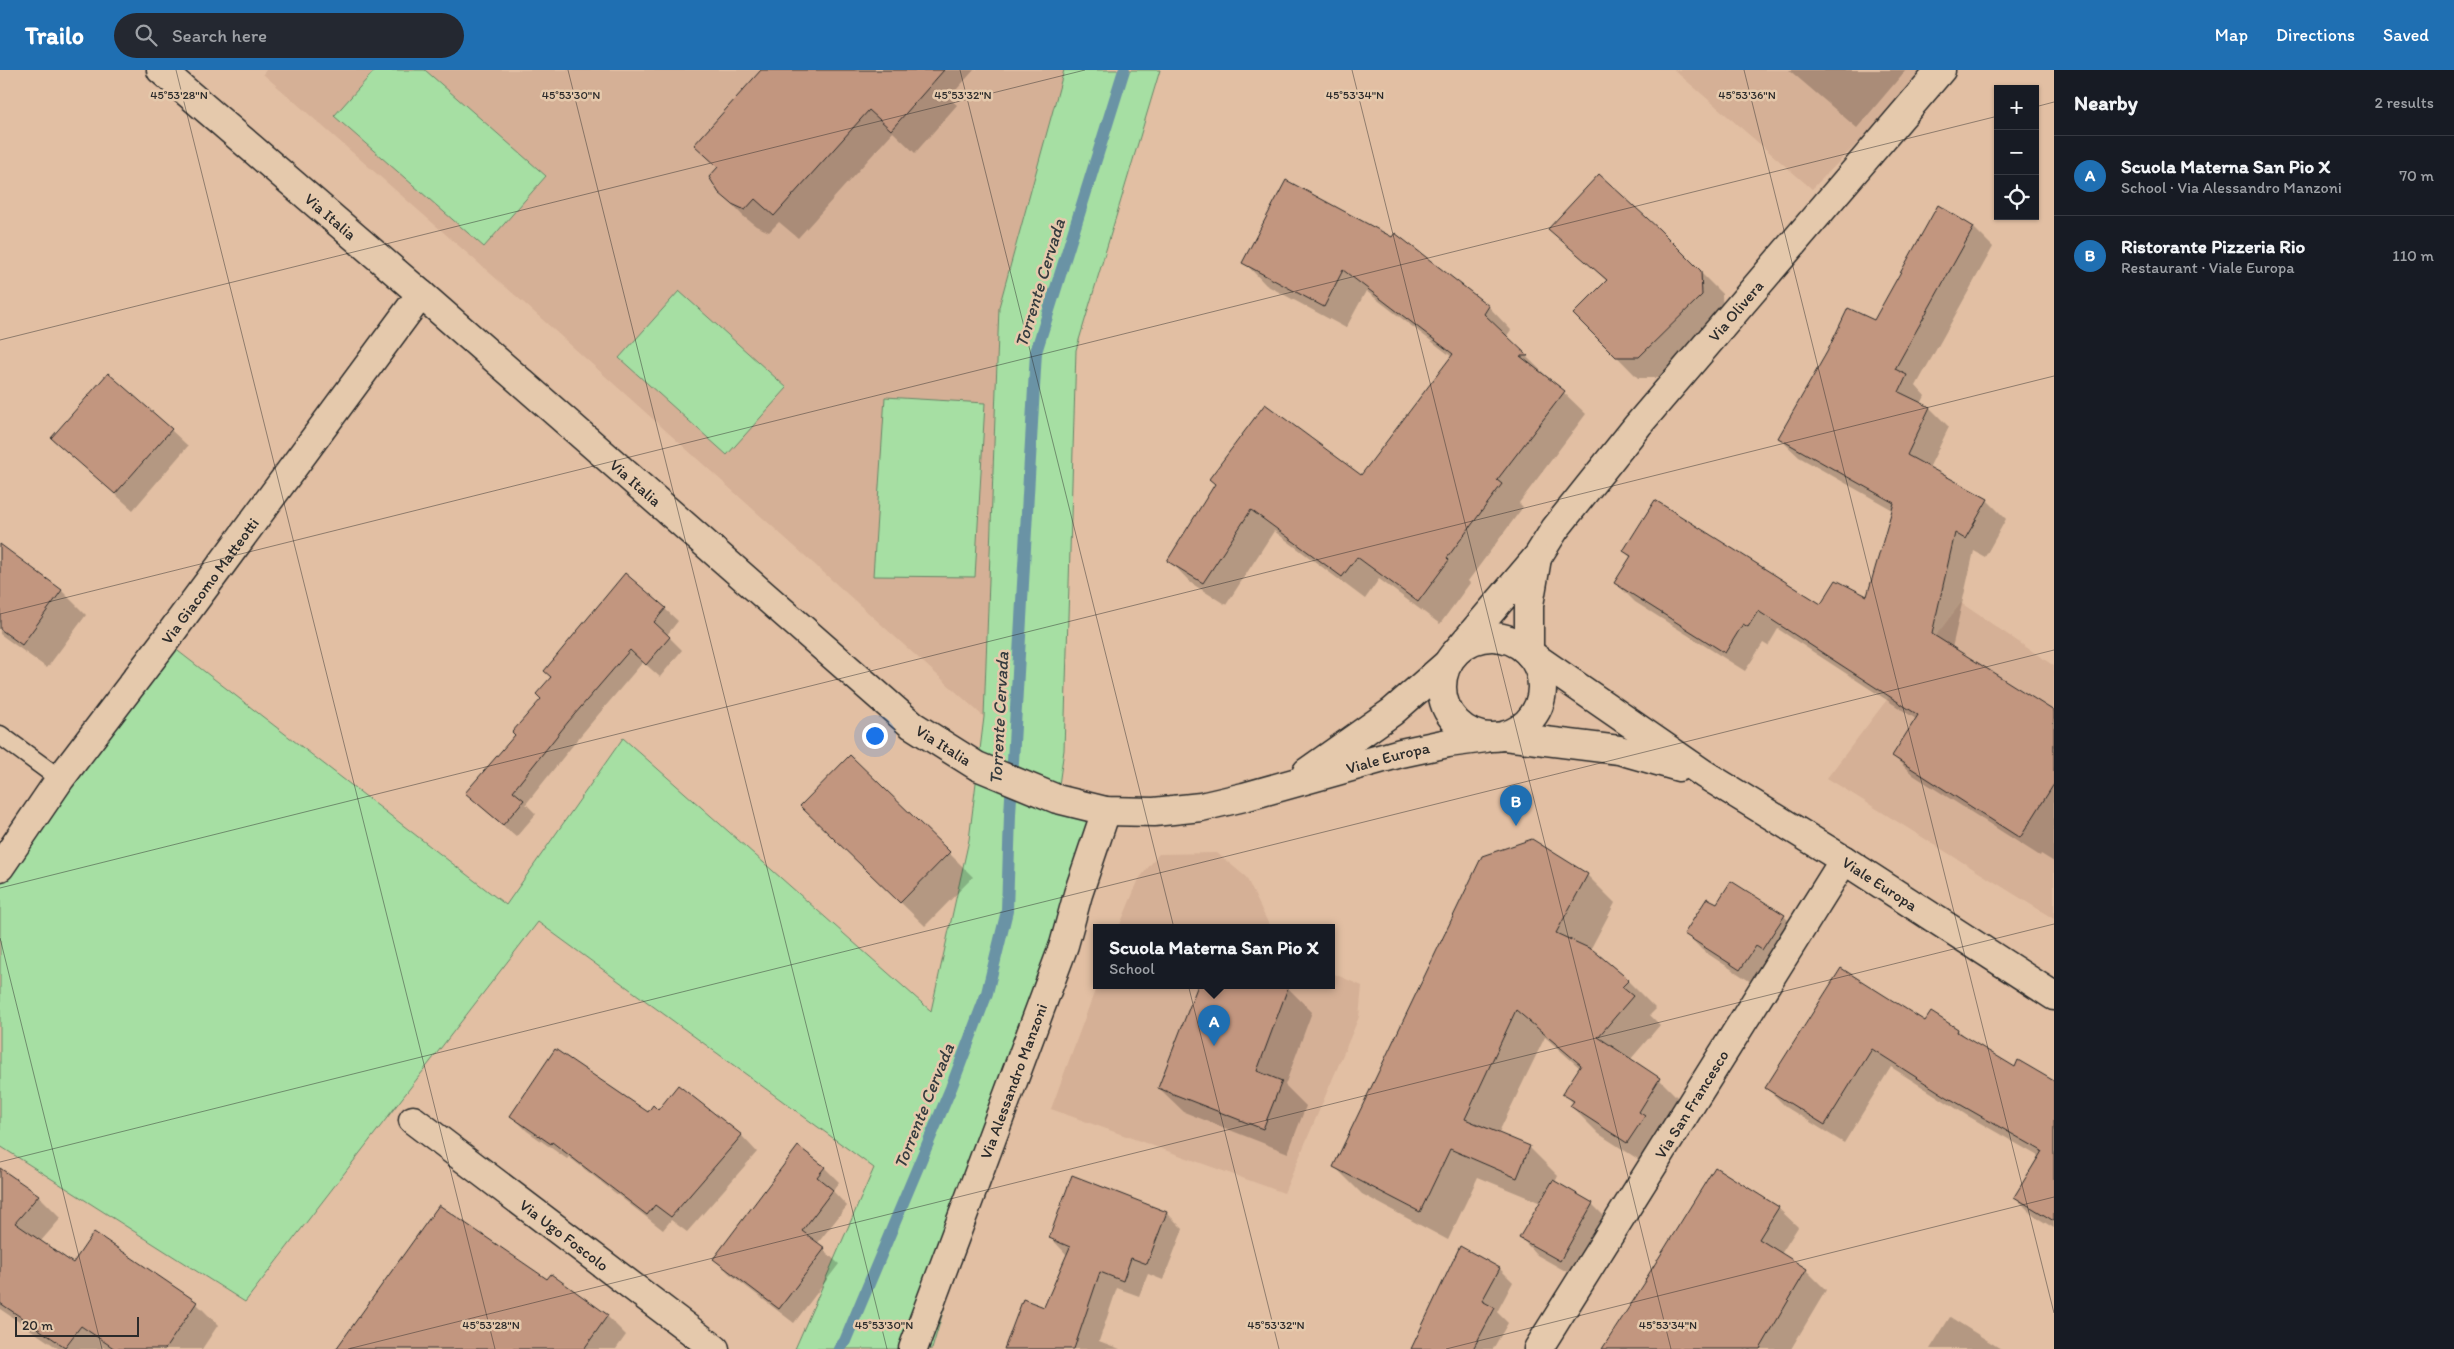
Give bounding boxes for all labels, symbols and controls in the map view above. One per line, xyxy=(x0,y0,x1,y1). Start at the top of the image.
search box xyxy=(114,13,464,58)
text: Trailo xyxy=(25,21,84,50)
icon: search xyxy=(132,21,160,49)
text: Search here xyxy=(172,24,267,47)
text: Map xyxy=(2215,24,2248,46)
text: Directions xyxy=(2276,24,2355,46)
text: Saved xyxy=(2383,24,2429,46)
map controls xyxy=(1994,85,2039,220)
button: + xyxy=(1994,85,2039,130)
text: 45°53'28"N xyxy=(150,88,208,102)
text: 45°53'30"N xyxy=(542,88,600,102)
text: 45°53'32"N xyxy=(934,88,992,102)
text: 45°53'34"N xyxy=(1326,88,1384,102)
text: 45°53'36"N xyxy=(1718,88,1776,102)
text: Nearby xyxy=(2074,90,2138,115)
text: 2 results xyxy=(2374,93,2434,112)
button: − xyxy=(1994,130,2039,175)
text: Scuola Materna San Pio X xyxy=(2121,155,2330,178)
text: A xyxy=(2085,166,2095,185)
text: 70 m xyxy=(2399,166,2434,185)
button: locate xyxy=(1994,175,2039,220)
text: School · Via Alessandro Manzoni xyxy=(2121,178,2342,197)
street label: Via Italia xyxy=(301,189,360,244)
water label: Torrente Cervada xyxy=(1010,216,1070,350)
text: Ristorante Pizzeria Rio xyxy=(2121,235,2305,258)
text: B xyxy=(2085,246,2095,265)
text: 110 m xyxy=(2392,246,2434,265)
text: Restaurant · Viale Europa xyxy=(2121,258,2295,277)
street label: Via Olivera xyxy=(1704,276,1767,346)
street label: Via Italia xyxy=(606,455,665,511)
street label: Via Giacomo Matteotti xyxy=(157,514,263,648)
water label: Torrente Cervada xyxy=(985,650,1014,785)
street label: Via Italia xyxy=(912,721,975,770)
your location xyxy=(862,723,888,749)
street label: Viale Europa xyxy=(1344,738,1432,778)
pin: B xyxy=(1500,785,1532,826)
street label: Viale Europa xyxy=(1839,852,1922,915)
popup xyxy=(1093,924,1335,989)
text: Scuola Materna San Pio X xyxy=(1109,936,1319,959)
text: School xyxy=(1109,959,1155,978)
street label: Via Alessandro Manzoni xyxy=(976,1001,1051,1162)
pin: A xyxy=(1198,1005,1230,1046)
water label: Torrente Cervada xyxy=(889,1040,959,1172)
street label: Via San Francesco xyxy=(1651,1046,1733,1162)
street label: Via Ugo Foscolo xyxy=(516,1195,612,1275)
scale bar xyxy=(15,1314,139,1337)
text: 20 m xyxy=(22,1317,53,1334)
text: 45°53'28"N xyxy=(462,1318,520,1332)
text: 45°53'30"N xyxy=(855,1318,913,1332)
text: 45°53'32"N xyxy=(1247,1318,1305,1332)
text: 45°53'34"N xyxy=(1639,1318,1697,1332)

